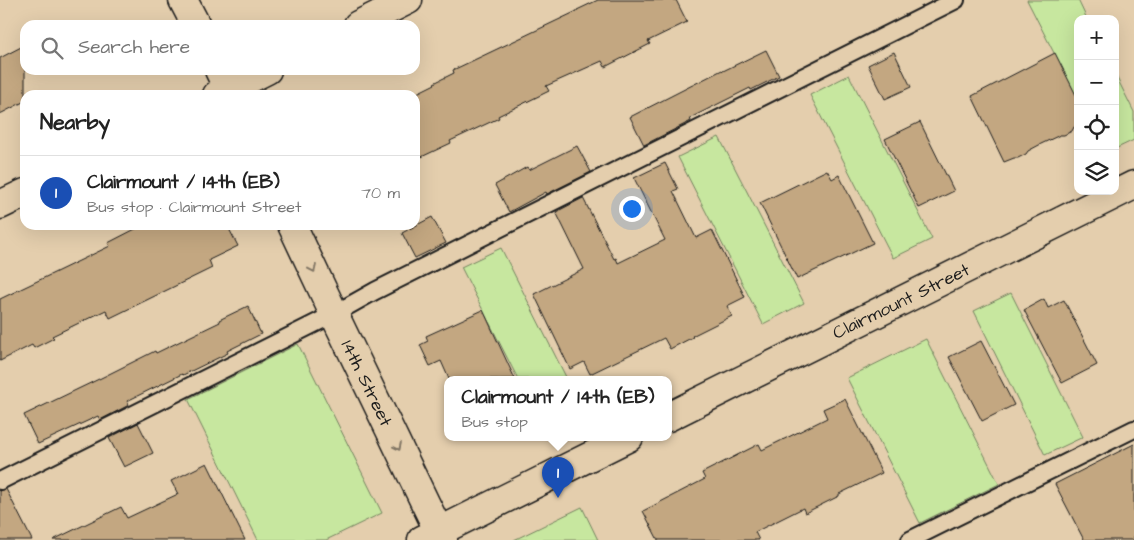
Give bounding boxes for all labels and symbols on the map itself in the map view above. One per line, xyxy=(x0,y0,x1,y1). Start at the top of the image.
your location xyxy=(619,196,645,222)
street label: Clairmount Street xyxy=(828,257,975,345)
one-way arrow xyxy=(306,264,317,273)
street label: 14th Street xyxy=(335,336,399,431)
one-way arrow xyxy=(392,442,402,451)
pin: 1 xyxy=(542,457,574,498)

